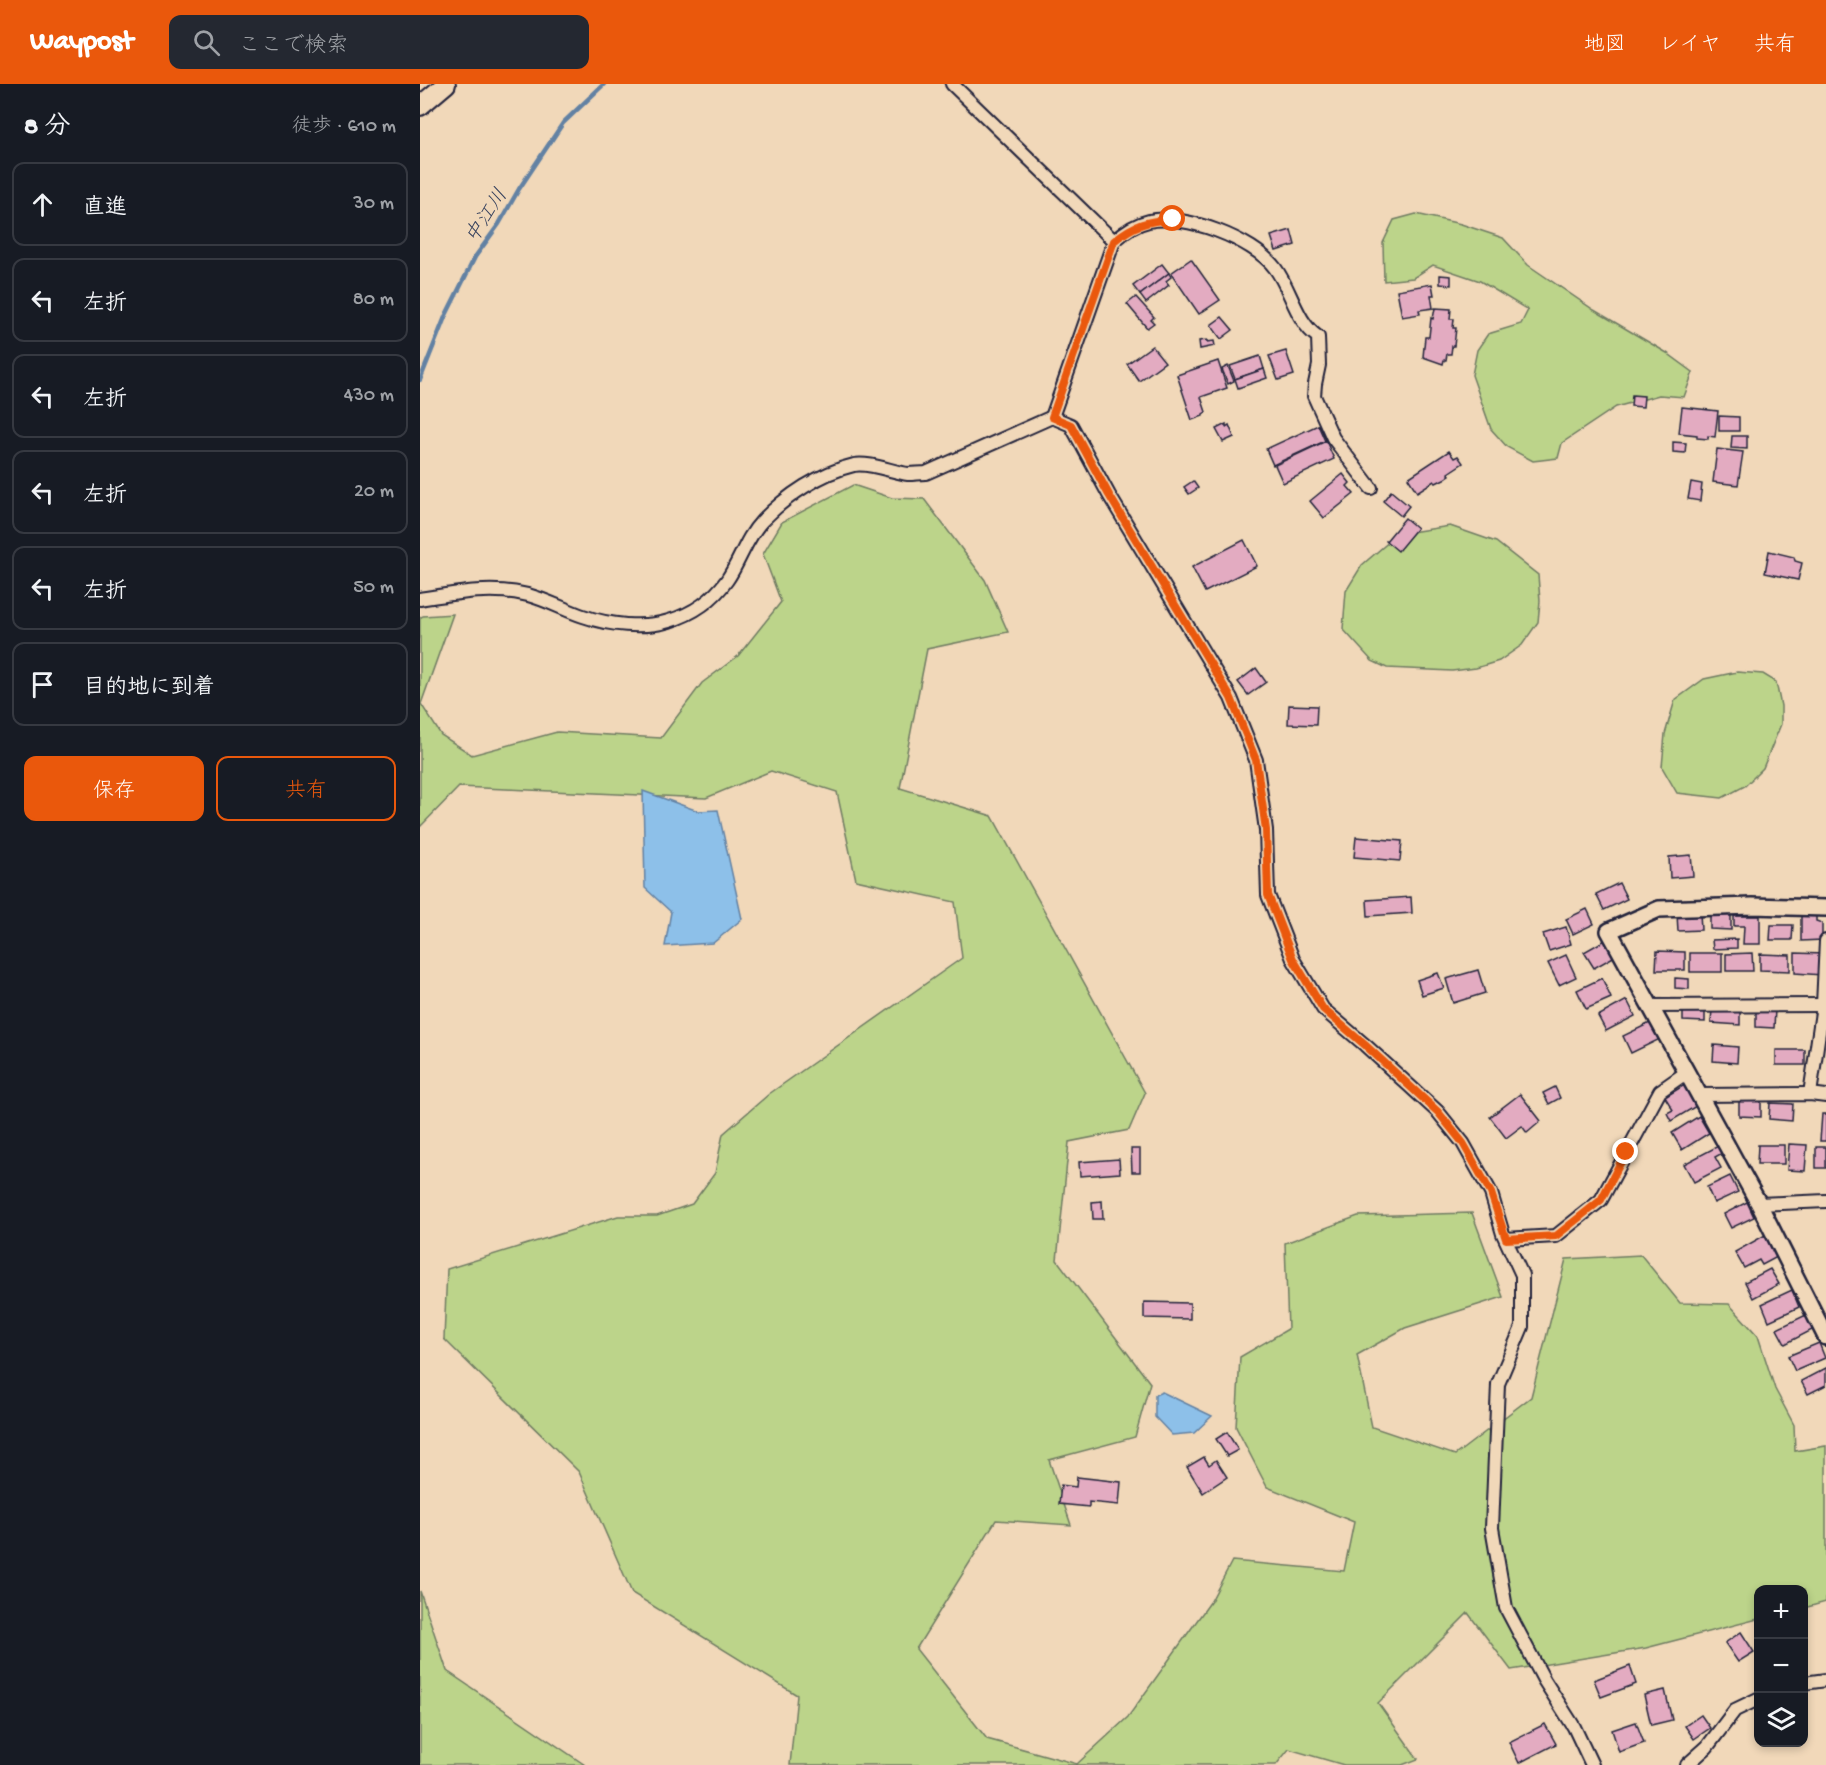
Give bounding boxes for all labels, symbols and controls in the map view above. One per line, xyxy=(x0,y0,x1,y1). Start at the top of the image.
search box xyxy=(169,15,589,69)
text: Waypost xyxy=(30,26,133,59)
icon: search xyxy=(190,26,223,59)
text: ここで検索 xyxy=(238,34,348,60)
text: 地図 xyxy=(1584,34,1626,59)
text: レイヤ xyxy=(1659,34,1721,59)
text: 共有 xyxy=(1754,34,1796,59)
text: 8 分 xyxy=(24,113,70,144)
text: 徒歩 · 610 m xyxy=(292,116,396,139)
water label: 中江川 xyxy=(460,184,514,248)
icon: ahead xyxy=(26,188,59,221)
text: 30 m xyxy=(353,193,394,216)
text: 直進 xyxy=(83,196,127,222)
route start xyxy=(1159,205,1185,231)
icon: left xyxy=(26,284,59,317)
text: 80 m xyxy=(353,289,394,312)
text: 左折 xyxy=(83,292,127,318)
icon: left xyxy=(26,380,59,413)
text: 430 m xyxy=(344,385,394,408)
text: 左折 xyxy=(83,388,127,414)
icon: left xyxy=(26,476,59,509)
text: 20 m xyxy=(354,481,394,504)
text: 左折 xyxy=(83,484,127,510)
icon: left xyxy=(26,572,59,605)
text: 50 m xyxy=(353,577,394,600)
text: 左折 xyxy=(83,580,127,606)
icon: arrive xyxy=(26,668,59,701)
text: 目的地に到着 xyxy=(83,676,215,702)
button: 保存 xyxy=(24,756,204,821)
button: 共有 xyxy=(216,756,396,821)
route end xyxy=(1612,1138,1638,1164)
map controls xyxy=(1754,1585,1808,1747)
button: + xyxy=(1754,1585,1808,1639)
button: − xyxy=(1754,1639,1808,1693)
button: layers xyxy=(1754,1693,1808,1747)

